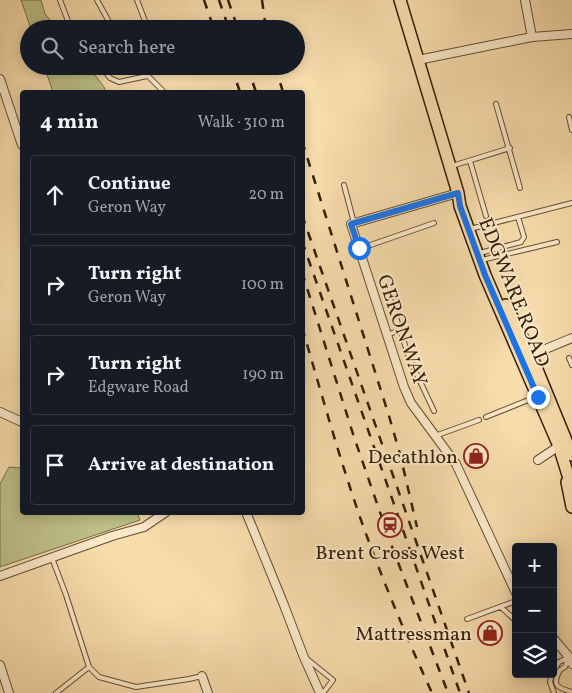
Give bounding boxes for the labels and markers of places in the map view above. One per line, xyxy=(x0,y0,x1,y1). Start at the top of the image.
shop icon: Decathlon xyxy=(463,443,489,469)
place label: Decathlon xyxy=(368,444,458,472)
station icon: Brent Cross West xyxy=(377,512,403,538)
place label: Brent Cross West xyxy=(315,540,465,568)
shop icon: Mattressman xyxy=(477,620,503,646)
place label: Mattressman xyxy=(355,621,472,649)

